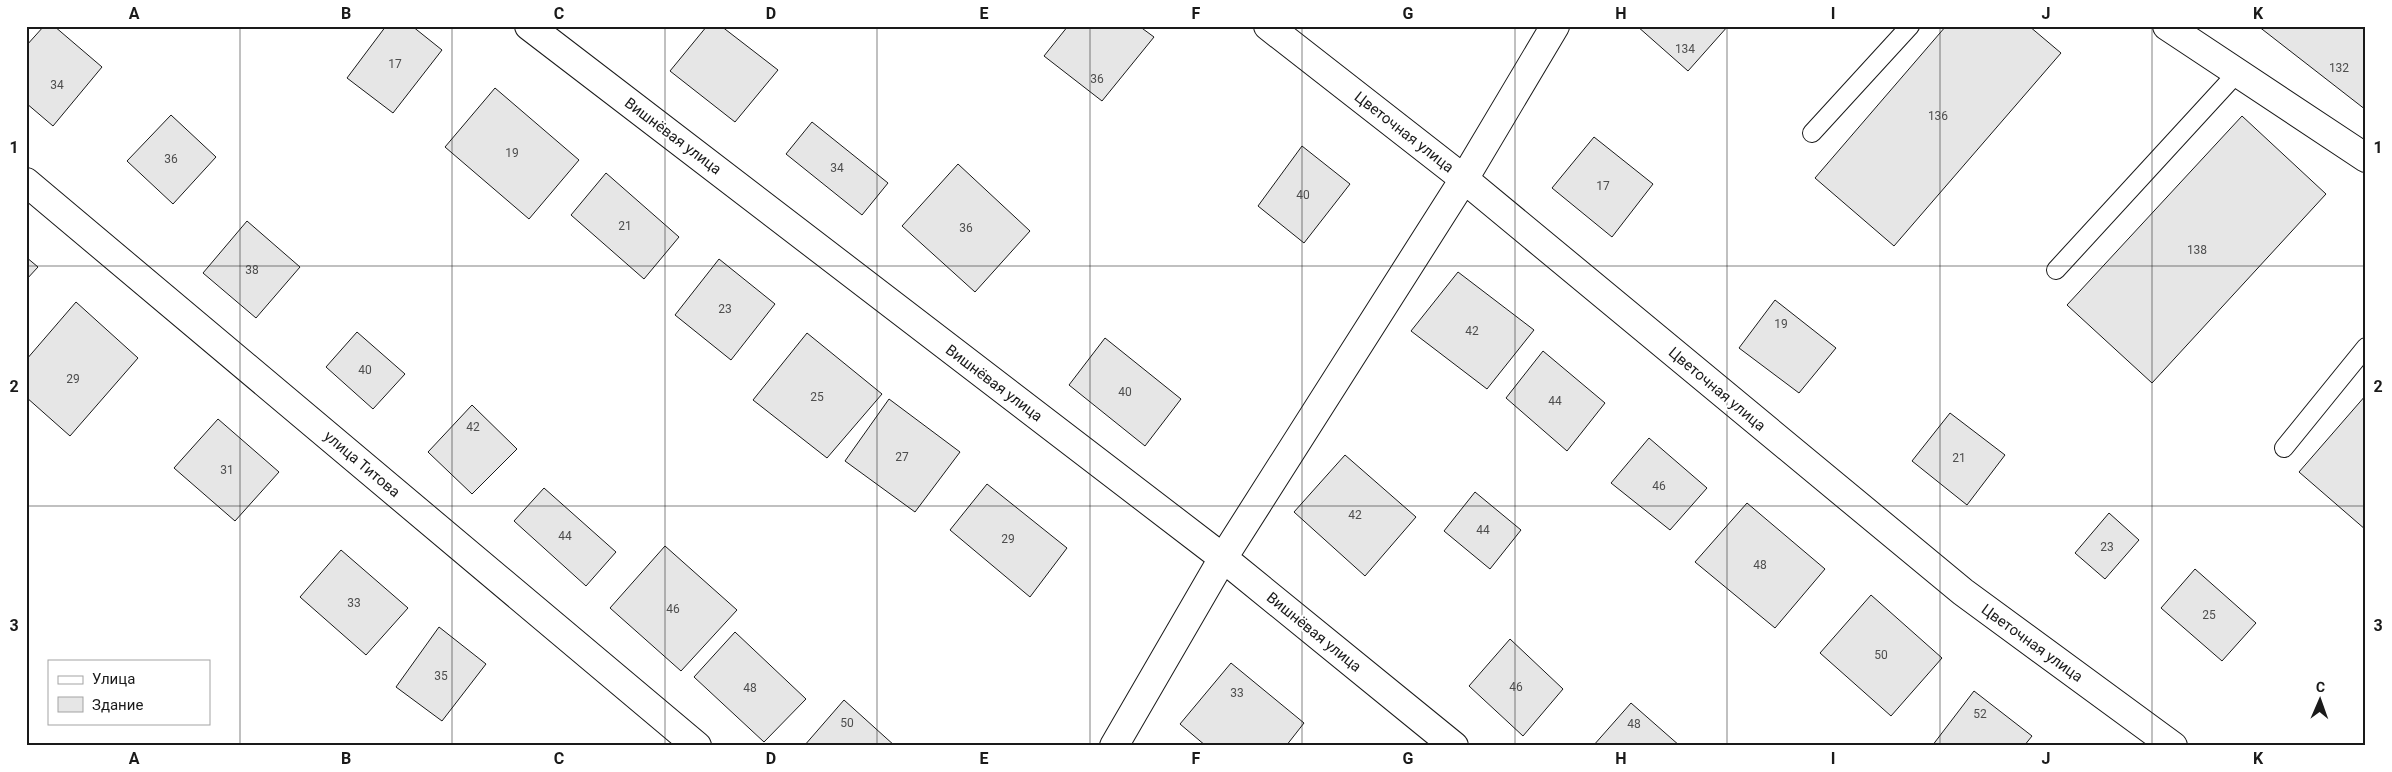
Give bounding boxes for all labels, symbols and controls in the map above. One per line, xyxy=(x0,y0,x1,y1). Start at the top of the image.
text: A xyxy=(129,4,140,23)
text: B xyxy=(341,4,351,23)
text: C xyxy=(554,4,564,23)
text: D xyxy=(766,4,776,23)
text: E xyxy=(980,4,989,23)
text: F xyxy=(1192,4,1201,23)
text: G xyxy=(1403,4,1414,23)
text: H xyxy=(1615,4,1627,23)
text: I xyxy=(1831,4,1835,23)
text: J xyxy=(2042,4,2050,23)
text: K xyxy=(2253,4,2264,23)
house number: 134 xyxy=(1675,42,1695,56)
house number: 17 xyxy=(388,57,402,71)
house number: 132 xyxy=(2329,61,2349,75)
house number: 36 xyxy=(1090,72,1104,86)
house number: 34 xyxy=(50,78,64,92)
street label: Цветочная улица xyxy=(1351,88,1457,176)
street label: Вишнёвая улица xyxy=(621,94,725,178)
house number: 136 xyxy=(1928,109,1948,123)
text: 1 xyxy=(9,138,19,157)
text: 1 xyxy=(2373,138,2383,157)
house number: 19 xyxy=(505,146,519,160)
house number: 36 xyxy=(164,152,178,166)
house number: 34 xyxy=(830,161,844,175)
house number: 17 xyxy=(1596,179,1610,193)
house number: 40 xyxy=(1296,188,1310,202)
house number: 21 xyxy=(618,219,632,233)
house number: 36 xyxy=(959,221,973,235)
house number: 138 xyxy=(2187,243,2207,257)
house number: 38 xyxy=(245,263,259,277)
house number: 23 xyxy=(718,302,732,316)
house number: 19 xyxy=(1774,317,1788,331)
house number: 42 xyxy=(1465,324,1479,338)
street label: Вишнёвая улица xyxy=(942,341,1046,425)
street label: Цветочная улица xyxy=(1665,343,1769,435)
house number: 40 xyxy=(358,363,372,377)
house number: 29 xyxy=(66,372,80,386)
text: 2 xyxy=(9,377,19,396)
text: 2 xyxy=(2373,377,2383,396)
house number: 40 xyxy=(1118,385,1132,399)
house number: 25 xyxy=(810,390,824,404)
house number: 44 xyxy=(1548,394,1562,408)
house number: 42 xyxy=(466,420,480,434)
street label: улица Титова xyxy=(320,427,404,501)
house number: 27 xyxy=(895,450,909,464)
house number: 21 xyxy=(1952,451,1966,465)
house number: 31 xyxy=(220,463,234,477)
house number: 46 xyxy=(1652,479,1666,493)
house number: 42 xyxy=(1348,508,1362,522)
house number: 44 xyxy=(1476,523,1490,537)
house number: 44 xyxy=(558,529,572,543)
house number: 29 xyxy=(1001,532,1015,546)
house number: 23 xyxy=(2100,540,2114,554)
house number: 48 xyxy=(1753,558,1767,572)
street label: Вишнёвая улица xyxy=(1263,588,1365,676)
house number: 33 xyxy=(347,596,361,610)
street label: Цветочная улица xyxy=(1978,600,2086,686)
house number: 46 xyxy=(666,602,680,616)
house number: 25 xyxy=(2202,608,2216,622)
text: 3 xyxy=(9,616,19,635)
text: 3 xyxy=(2373,616,2383,635)
house number: 50 xyxy=(1874,648,1888,662)
legend xyxy=(48,660,210,724)
house number: 35 xyxy=(434,669,448,683)
text: Улица xyxy=(92,670,135,688)
north arrow xyxy=(2294,674,2344,724)
text: С xyxy=(2316,679,2325,695)
house number: 46 xyxy=(1509,680,1523,694)
house number: 48 xyxy=(743,681,757,695)
house number: 33 xyxy=(1230,686,1244,700)
text: Здание xyxy=(92,696,143,714)
house number: 52 xyxy=(1973,707,1987,721)
house number: 50 xyxy=(840,716,854,730)
house number: 48 xyxy=(1627,717,1641,731)
text: A xyxy=(129,749,140,768)
text: B xyxy=(341,749,351,768)
text: C xyxy=(554,749,564,768)
text: D xyxy=(766,749,776,768)
text: E xyxy=(980,749,989,768)
text: F xyxy=(1192,749,1201,768)
text: G xyxy=(1403,749,1414,768)
text: H xyxy=(1615,749,1627,768)
text: I xyxy=(1831,749,1835,768)
text: J xyxy=(2042,749,2050,768)
text: K xyxy=(2253,749,2264,768)

